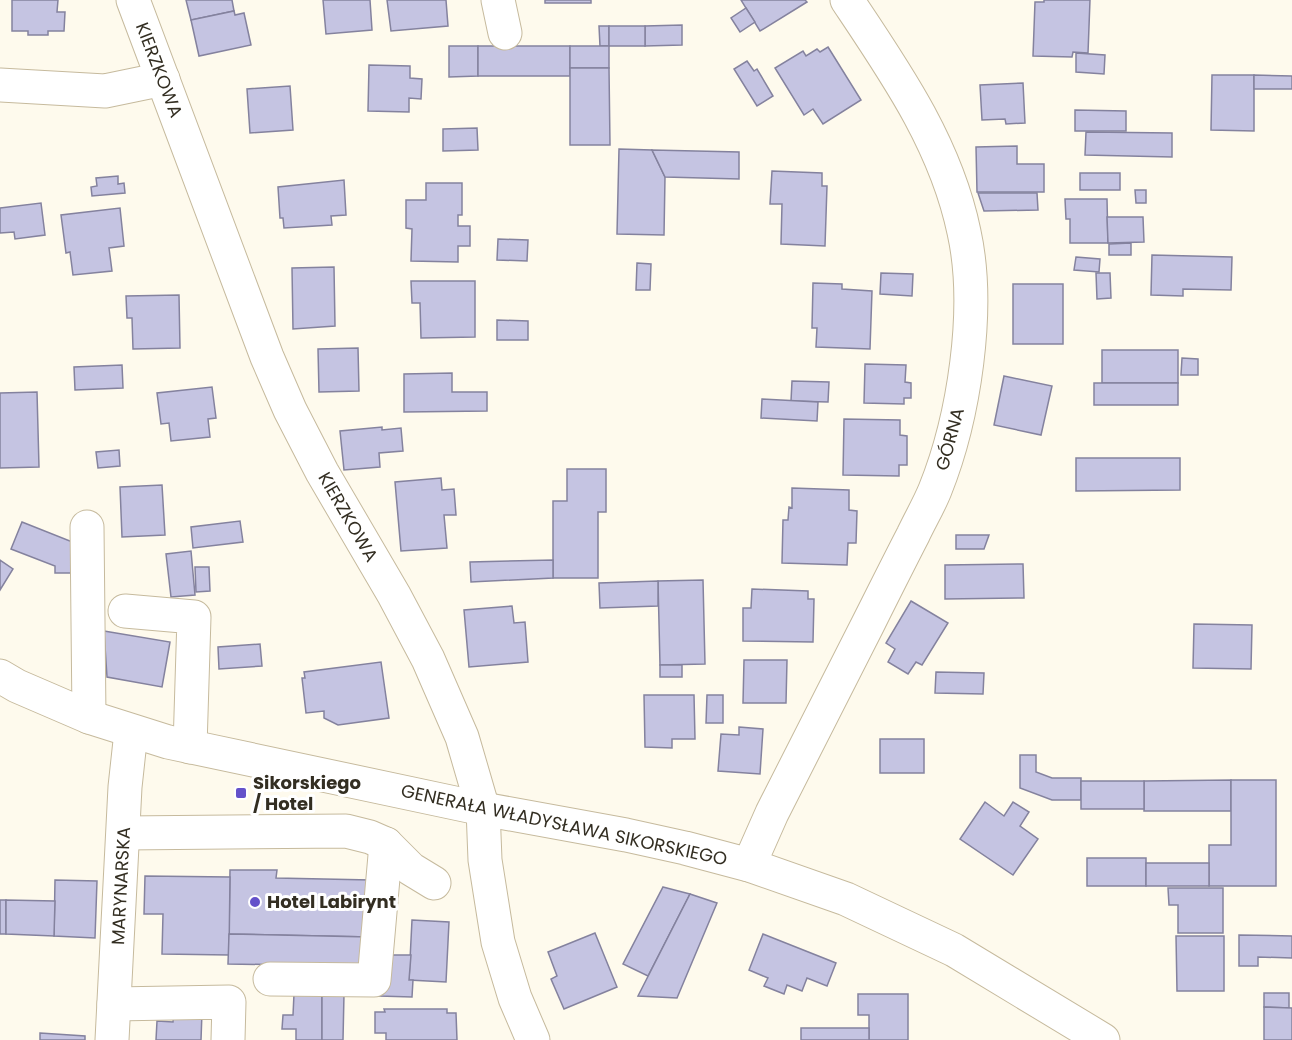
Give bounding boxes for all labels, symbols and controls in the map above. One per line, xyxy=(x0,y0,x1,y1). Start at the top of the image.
street label: KIERZKOWA xyxy=(130,19,189,121)
street label: GÓRNA xyxy=(929,405,970,473)
street label: KIERZKOWA xyxy=(313,467,384,566)
place label: Sikorskiego / Hotel xyxy=(253,770,361,816)
street label: GENERAŁA WŁADYSŁAWA SIKORSKIEGO xyxy=(399,778,730,871)
marker: Sikorskiego / Hotel xyxy=(234,786,248,800)
street label: MARYNARSKA xyxy=(105,826,136,946)
place label: Hotel Labirynt xyxy=(267,889,396,914)
marker: Hotel Labirynt xyxy=(248,895,262,909)

